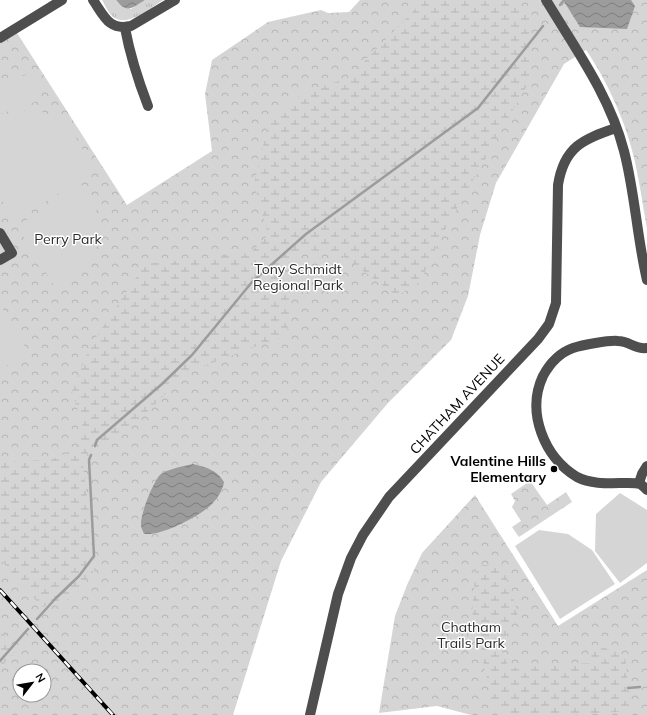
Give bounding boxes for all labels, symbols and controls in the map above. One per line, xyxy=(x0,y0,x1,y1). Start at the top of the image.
park label: Perry Park xyxy=(34,230,103,248)
park label: Tony Schmidt Regional Park xyxy=(253,260,344,294)
street label: CHATHAM AVENUE xyxy=(406,350,508,458)
place label: Valentine Hills Elementary xyxy=(450,452,546,486)
marker: Valentine Hills Elementary xyxy=(549,464,559,474)
park label: Chatham Trails Park xyxy=(437,618,506,652)
north arrow xyxy=(12,663,52,703)
text: N xyxy=(32,671,49,685)

